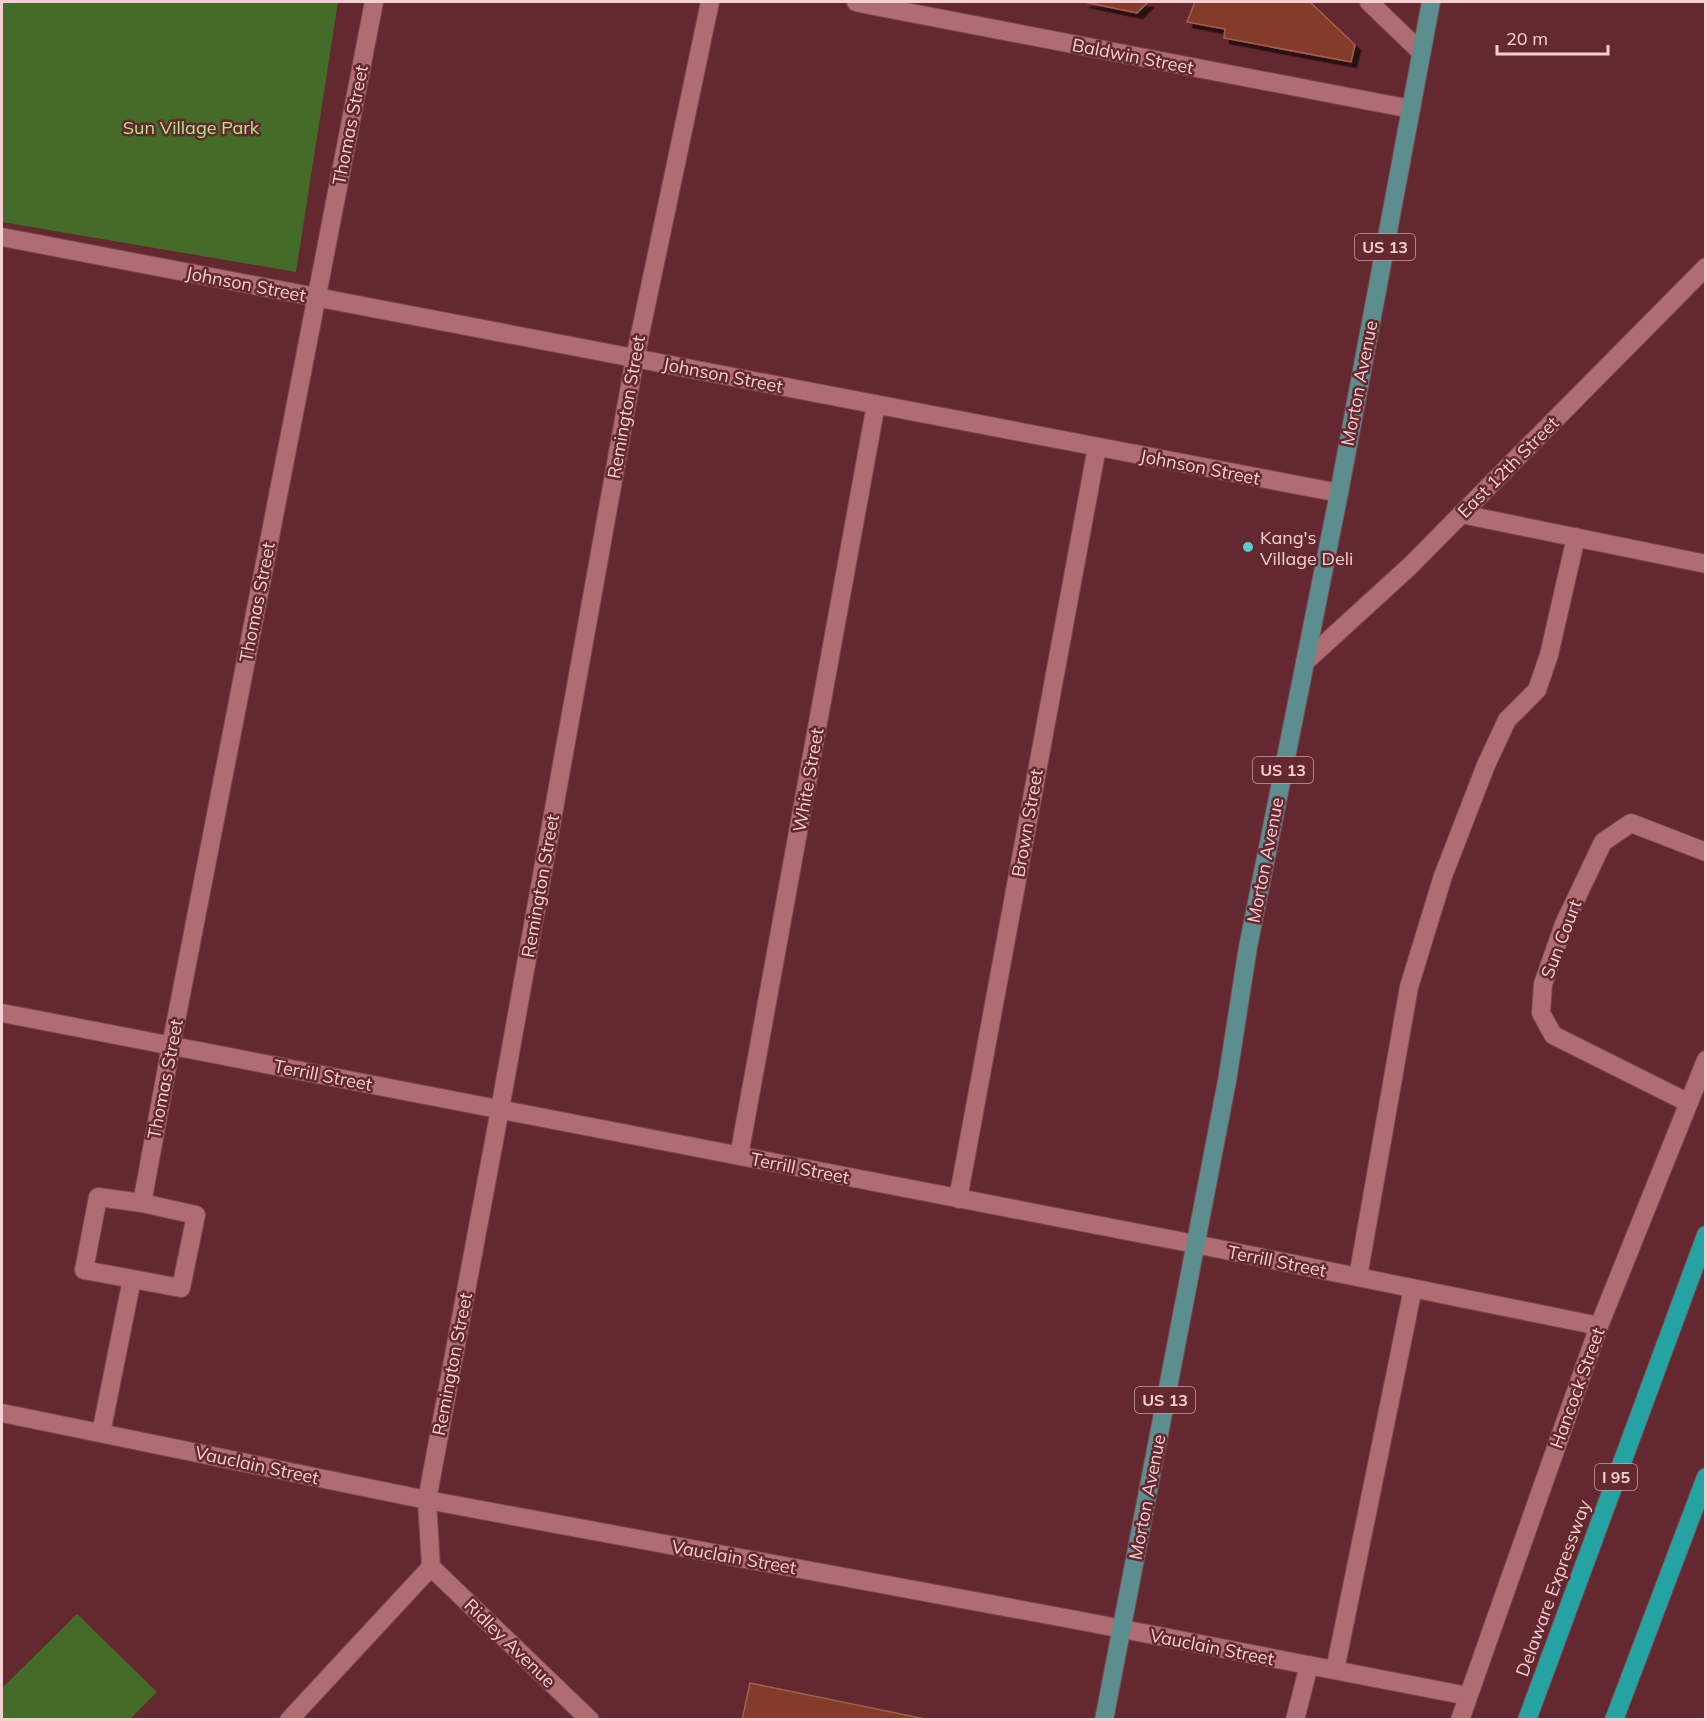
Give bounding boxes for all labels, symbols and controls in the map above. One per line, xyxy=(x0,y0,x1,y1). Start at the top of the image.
scale bar xyxy=(1497,18,1608,56)
text: 20 m xyxy=(1506,27,1548,50)
street label: Baldwin Street xyxy=(1070,33,1196,79)
street label: Thomas Street xyxy=(327,63,373,187)
park label: Sun Village Park xyxy=(123,116,260,139)
road number: US 13 xyxy=(1355,234,1415,260)
street label: Johnson Street xyxy=(184,261,308,307)
street label: Morton Avenue xyxy=(1336,318,1382,448)
street label: Remington Street xyxy=(602,334,650,480)
street label: Johnson Street xyxy=(661,352,785,398)
street label: East 12th Street xyxy=(1452,411,1564,523)
street label: Johnson Street xyxy=(1138,444,1262,490)
place label: Kang's Village Deli xyxy=(1260,526,1353,570)
street label: Thomas Street xyxy=(234,540,280,664)
marker: Kang's Village Deli xyxy=(1241,540,1255,554)
street label: White Street xyxy=(788,726,828,834)
road number: US 13 xyxy=(1253,757,1313,783)
street label: Brown Street xyxy=(1006,767,1048,879)
street label: Morton Avenue xyxy=(1242,795,1288,925)
street label: Remington Street xyxy=(516,813,564,959)
street label: Sun Court xyxy=(1535,896,1587,982)
street label: Thomas Street xyxy=(142,1017,188,1141)
street label: Terrill Street xyxy=(272,1054,374,1096)
street label: Terrill Street xyxy=(749,1147,851,1189)
street label: Terrill Street xyxy=(1226,1240,1328,1282)
street label: Remington Street xyxy=(427,1291,477,1437)
street label: Hancock Street xyxy=(1545,1324,1609,1452)
road number: US 13 xyxy=(1135,1387,1195,1413)
street label: Morton Avenue xyxy=(1124,1432,1170,1562)
street label: Vauclain Street xyxy=(193,1441,321,1489)
road number: I 95 xyxy=(1595,1464,1637,1490)
street label: Delaware Expressway xyxy=(1510,1496,1596,1679)
street label: Vauclain Street xyxy=(670,1535,798,1579)
street label: Ridley Avenue xyxy=(459,1594,561,1692)
street label: Vauclain Street xyxy=(1148,1624,1276,1670)

